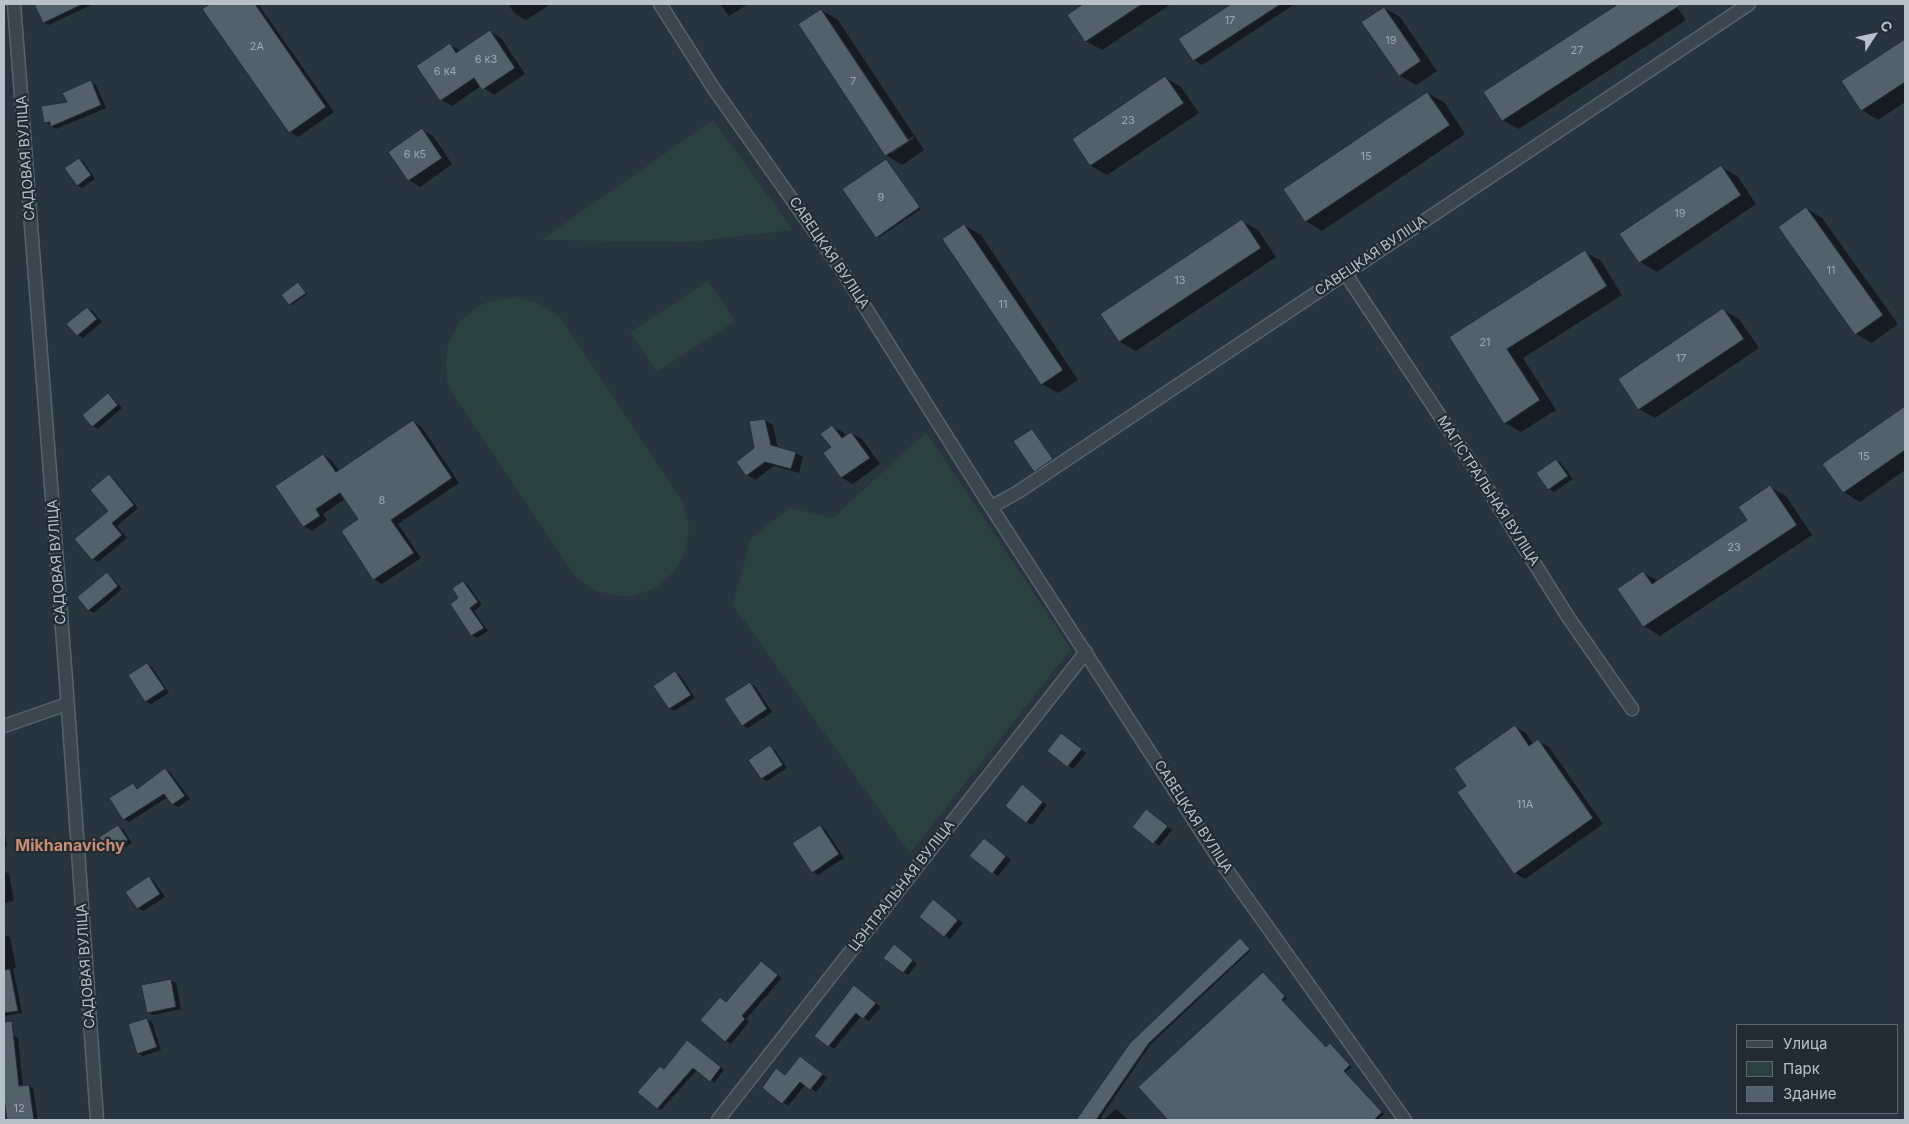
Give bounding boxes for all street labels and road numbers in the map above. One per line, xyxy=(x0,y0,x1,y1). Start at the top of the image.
street label: САДОВАЯ ВУЛІЦА xyxy=(13,95,39,221)
street label: САВЕЦКАЯ ВУЛІЦА xyxy=(785,194,873,312)
street label: САВЕЦКАЯ ВУЛІЦА xyxy=(1312,212,1430,300)
street label: МАГІСТРАЛЬНАЯ ВУЛІЦА xyxy=(1433,413,1543,569)
street label: САДОВАЯ ВУЛІЦА xyxy=(44,499,70,625)
street label: САВЕЦКАЯ ВУЛІЦА xyxy=(1150,757,1236,877)
street label: ЦЭНТРАЛЬНАЯ ВУЛІЦА xyxy=(846,817,958,955)
street label: САДОВАЯ ВУЛІЦА xyxy=(73,903,99,1029)

